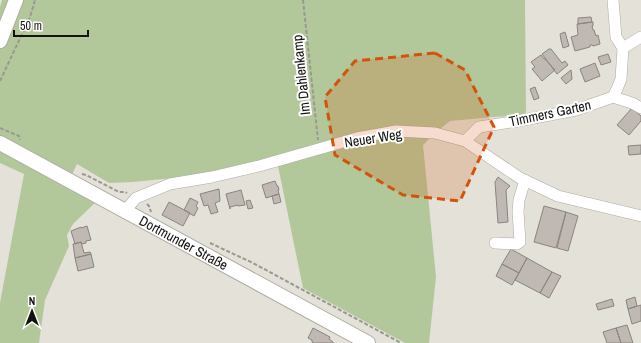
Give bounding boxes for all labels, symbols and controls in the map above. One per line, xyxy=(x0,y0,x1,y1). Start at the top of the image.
scale bar xyxy=(14,12,88,38)
text: 50 m xyxy=(20,18,42,34)
street label: Im Dahlenkamp xyxy=(288,34,314,116)
street label: Timmers Garten xyxy=(507,96,593,130)
street label: Neuer Weg xyxy=(343,124,404,151)
street label: Dortmunder Straße xyxy=(136,211,231,274)
north arrow xyxy=(12,291,52,331)
text: N xyxy=(29,294,35,308)

